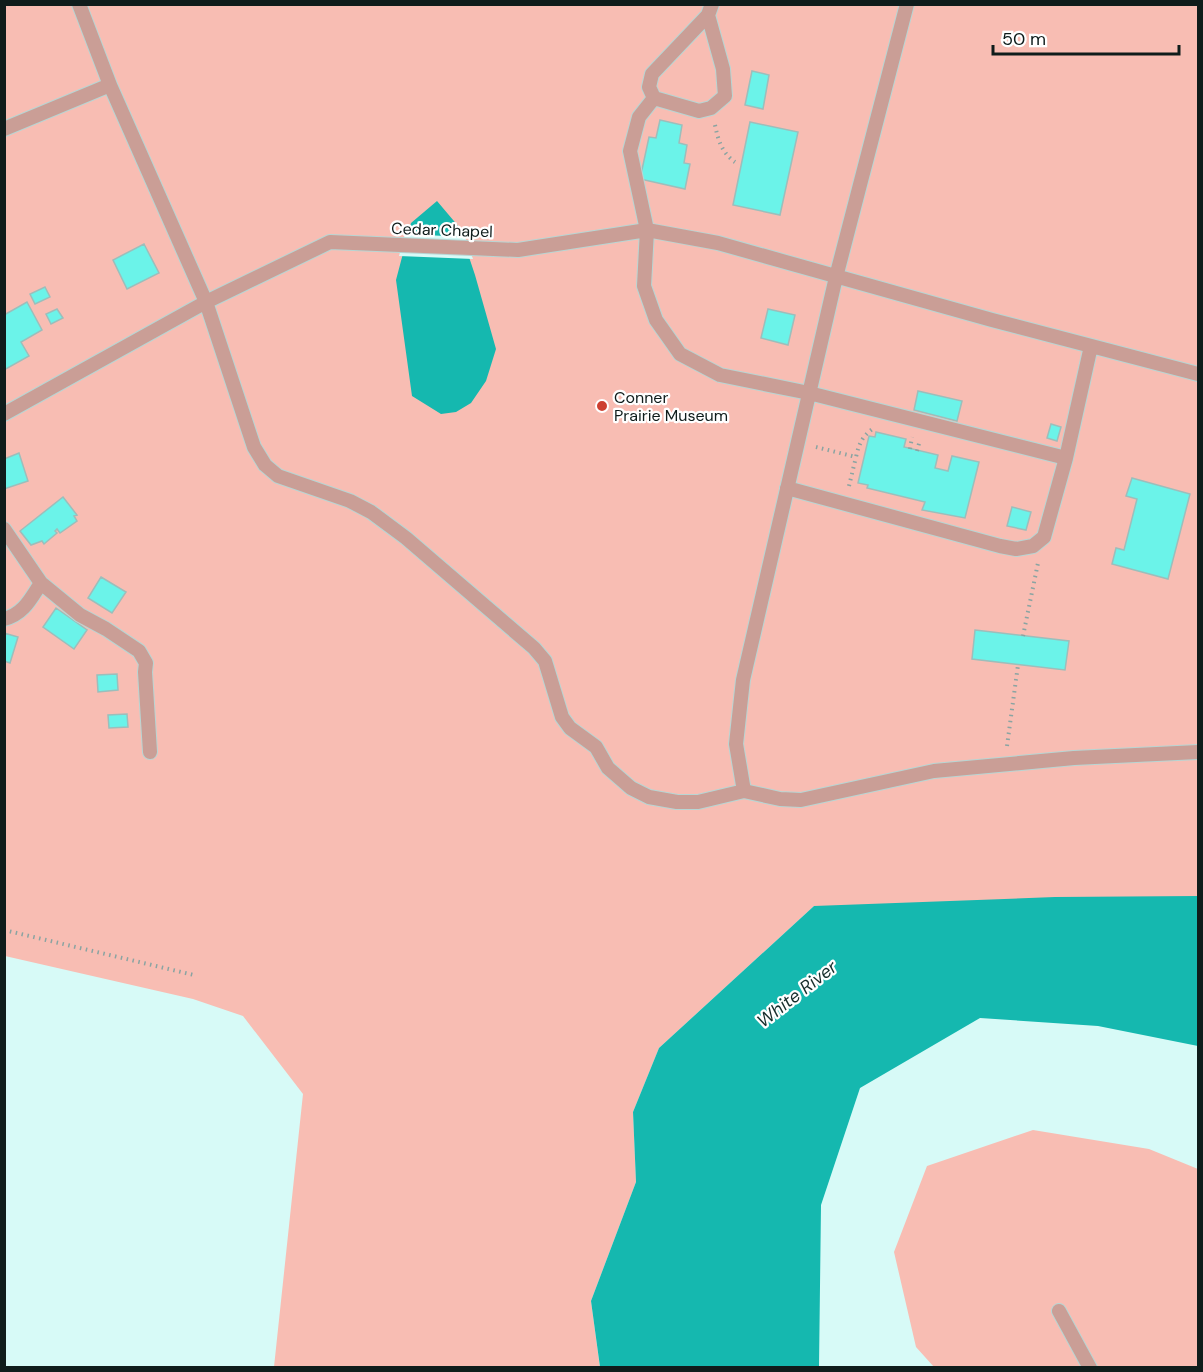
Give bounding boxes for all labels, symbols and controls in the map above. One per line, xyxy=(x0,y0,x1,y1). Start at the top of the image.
scale bar xyxy=(993,18,1179,56)
text: 50 m xyxy=(1002,27,1046,51)
street label: Cedar Chapel xyxy=(391,218,493,242)
place label: Conner Prairie Museum xyxy=(614,387,728,426)
marker: Conner Prairie Museum xyxy=(595,399,609,413)
water label: White River xyxy=(752,954,843,1033)

